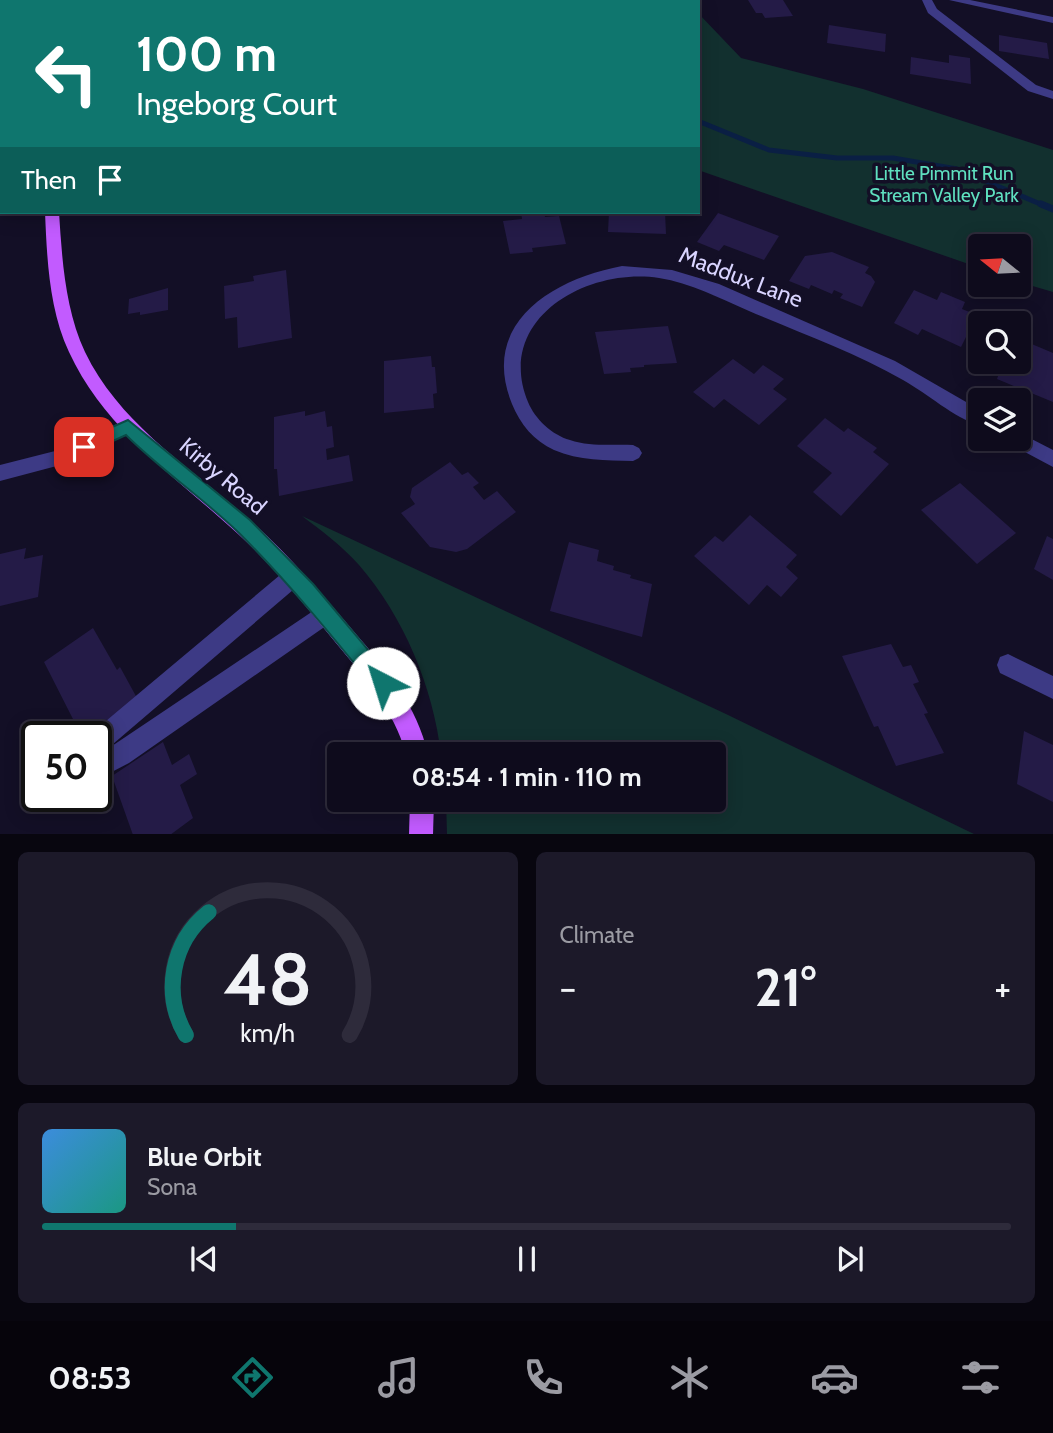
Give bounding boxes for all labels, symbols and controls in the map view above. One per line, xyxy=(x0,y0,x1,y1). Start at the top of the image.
text: 100 m xyxy=(136,24,277,83)
icon: left xyxy=(21,28,112,119)
text: Ingeborg Court xyxy=(136,84,337,123)
icon: arrive xyxy=(91,161,129,199)
park label: Little Pimmit Run Stream Valley Park xyxy=(869,162,1019,207)
text: Then xyxy=(21,164,77,196)
north arrow xyxy=(968,234,1031,298)
map controls xyxy=(968,234,1031,451)
street label: Maddux Lane xyxy=(675,241,807,314)
button: search xyxy=(968,311,1031,374)
button: layers xyxy=(968,388,1031,451)
pin xyxy=(54,417,114,477)
icon: arrive xyxy=(65,428,103,466)
street label: Kirby Road xyxy=(174,432,272,520)
position arrow xyxy=(346,646,420,720)
speed limit sign: 50 xyxy=(21,721,112,812)
text: 08:54 · 1 min · 110 m xyxy=(411,761,642,793)
text: Climate xyxy=(560,921,634,949)
text: 48 xyxy=(223,935,312,1023)
text: 21° xyxy=(754,956,816,1019)
text: − xyxy=(560,964,576,1011)
text: + xyxy=(994,964,1011,1011)
text: km/h xyxy=(240,1017,295,1047)
text: Blue Orbit xyxy=(147,1141,262,1173)
text: Sona xyxy=(147,1173,197,1201)
icon: previous xyxy=(185,1240,223,1278)
icon: pause xyxy=(508,1240,546,1278)
icon: next xyxy=(831,1240,869,1278)
icon: directions xyxy=(228,1353,277,1402)
icon: music xyxy=(374,1353,423,1402)
icon: phone xyxy=(519,1353,568,1402)
icon: climate xyxy=(665,1353,714,1402)
icon: car xyxy=(810,1353,859,1402)
icon: filters xyxy=(956,1353,1005,1402)
text: 08:53 xyxy=(48,1358,132,1397)

